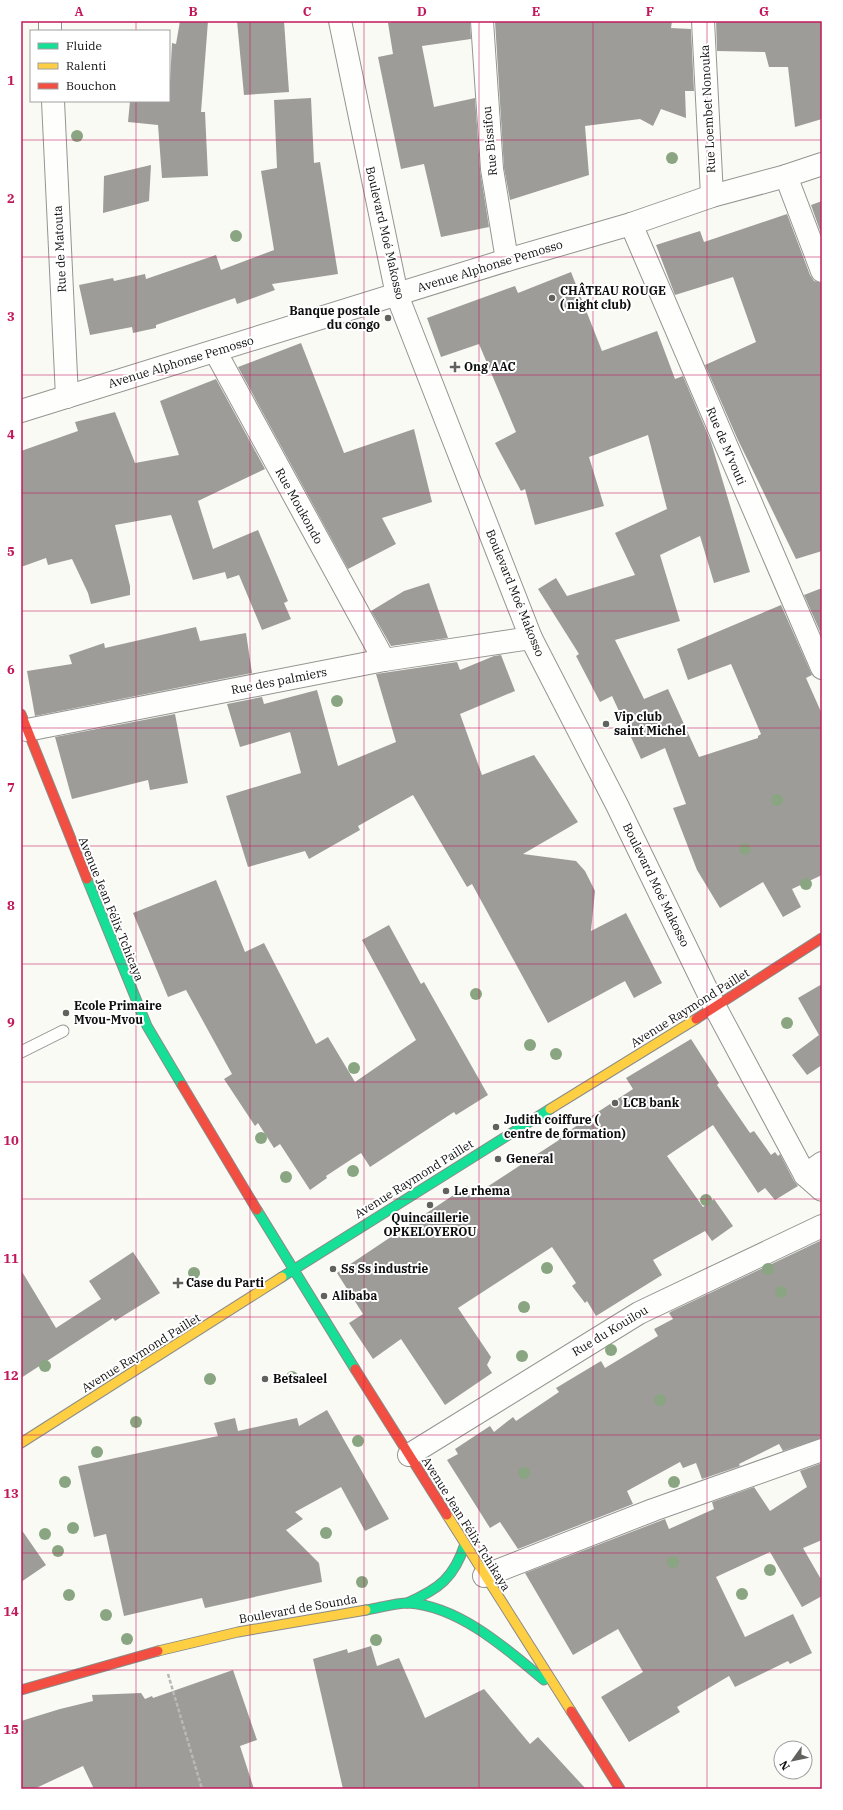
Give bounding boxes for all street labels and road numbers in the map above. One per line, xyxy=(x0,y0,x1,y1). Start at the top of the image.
street label: Rue Loembet Nonouka xyxy=(697,44,718,174)
street label: Rue Bissifou xyxy=(479,105,500,177)
street label: Boulevard Moé Makosso xyxy=(363,165,408,301)
street label: Rue de Matouta xyxy=(50,205,69,293)
street label: Avenue Alphonse Pemosso xyxy=(415,236,565,295)
street label: Avenue Alphonse Pemosso xyxy=(106,332,256,391)
street label: Rue de M'vouti xyxy=(703,405,750,487)
street label: Rue Moukondo xyxy=(272,465,327,547)
street label: Boulevard Moé Makosso xyxy=(483,527,548,659)
street label: Rue des palmiers xyxy=(230,664,328,697)
street label: Boulevard Moé Makosso xyxy=(620,820,693,949)
street label: Avenue Jean Félix Tchicaya xyxy=(76,834,147,984)
street label: Avenue Raymond Paillet xyxy=(628,965,752,1050)
street label: Avenue Raymond Paillet xyxy=(352,1136,476,1221)
street label: Rue du Kouilou xyxy=(569,1302,651,1359)
street label: Avenue Raymond Paillet xyxy=(79,1310,203,1395)
street label: Avenue Jean Félix Tchikaya xyxy=(419,1454,514,1594)
street label: Boulevard de Sounda xyxy=(238,1591,359,1626)

